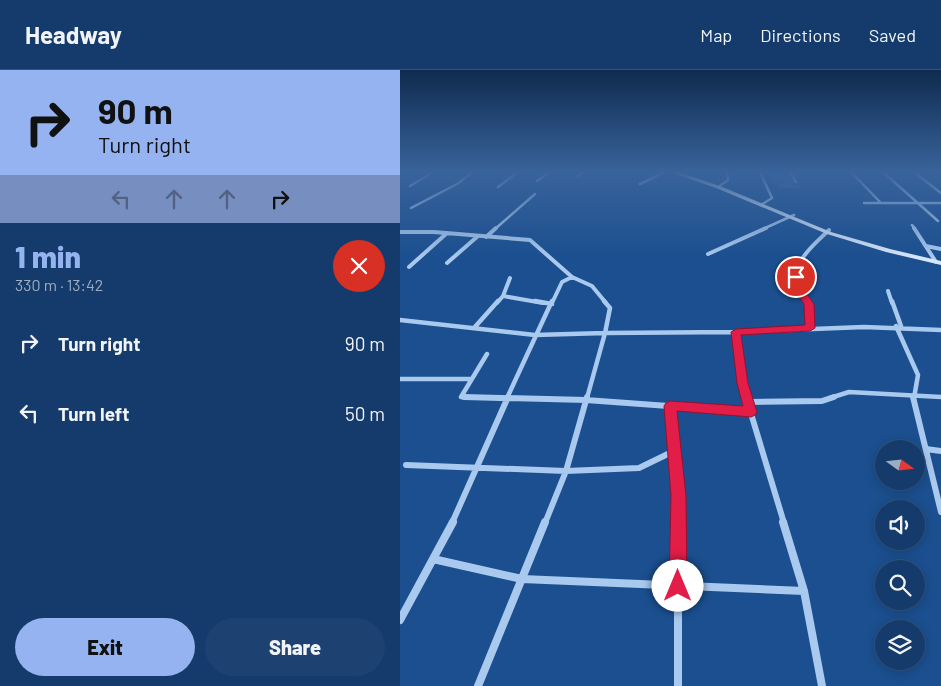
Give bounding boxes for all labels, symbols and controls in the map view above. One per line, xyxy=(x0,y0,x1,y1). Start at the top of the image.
text: Headway xyxy=(25,20,122,49)
text: Map xyxy=(700,24,732,46)
text: Directions xyxy=(760,24,841,46)
text: Saved xyxy=(869,24,916,46)
text: 90 m xyxy=(98,89,173,131)
icon: right xyxy=(15,90,80,155)
text: Turn right xyxy=(98,131,191,157)
icon: left xyxy=(107,185,135,213)
icon: ahead xyxy=(160,185,188,213)
icon: ahead xyxy=(213,185,241,213)
icon: right xyxy=(266,185,294,213)
text: 1 min xyxy=(15,238,81,274)
button: close xyxy=(333,240,385,292)
pin xyxy=(775,256,817,298)
icon: arrive xyxy=(782,263,810,291)
text: 330 m · 13:42 xyxy=(15,275,103,294)
icon: right xyxy=(15,329,43,357)
text: Turn right xyxy=(58,332,140,355)
text: 90 m xyxy=(345,332,385,355)
icon: left xyxy=(15,399,43,427)
text: Turn left xyxy=(58,402,129,425)
text: 50 m xyxy=(345,402,385,425)
north arrow xyxy=(875,440,925,490)
map controls xyxy=(875,440,925,670)
button: sound xyxy=(875,500,925,550)
position arrow xyxy=(651,559,703,611)
button: search xyxy=(875,560,925,610)
button: Exit xyxy=(15,618,195,676)
button: Share xyxy=(205,618,385,676)
button: layers xyxy=(875,620,925,670)

